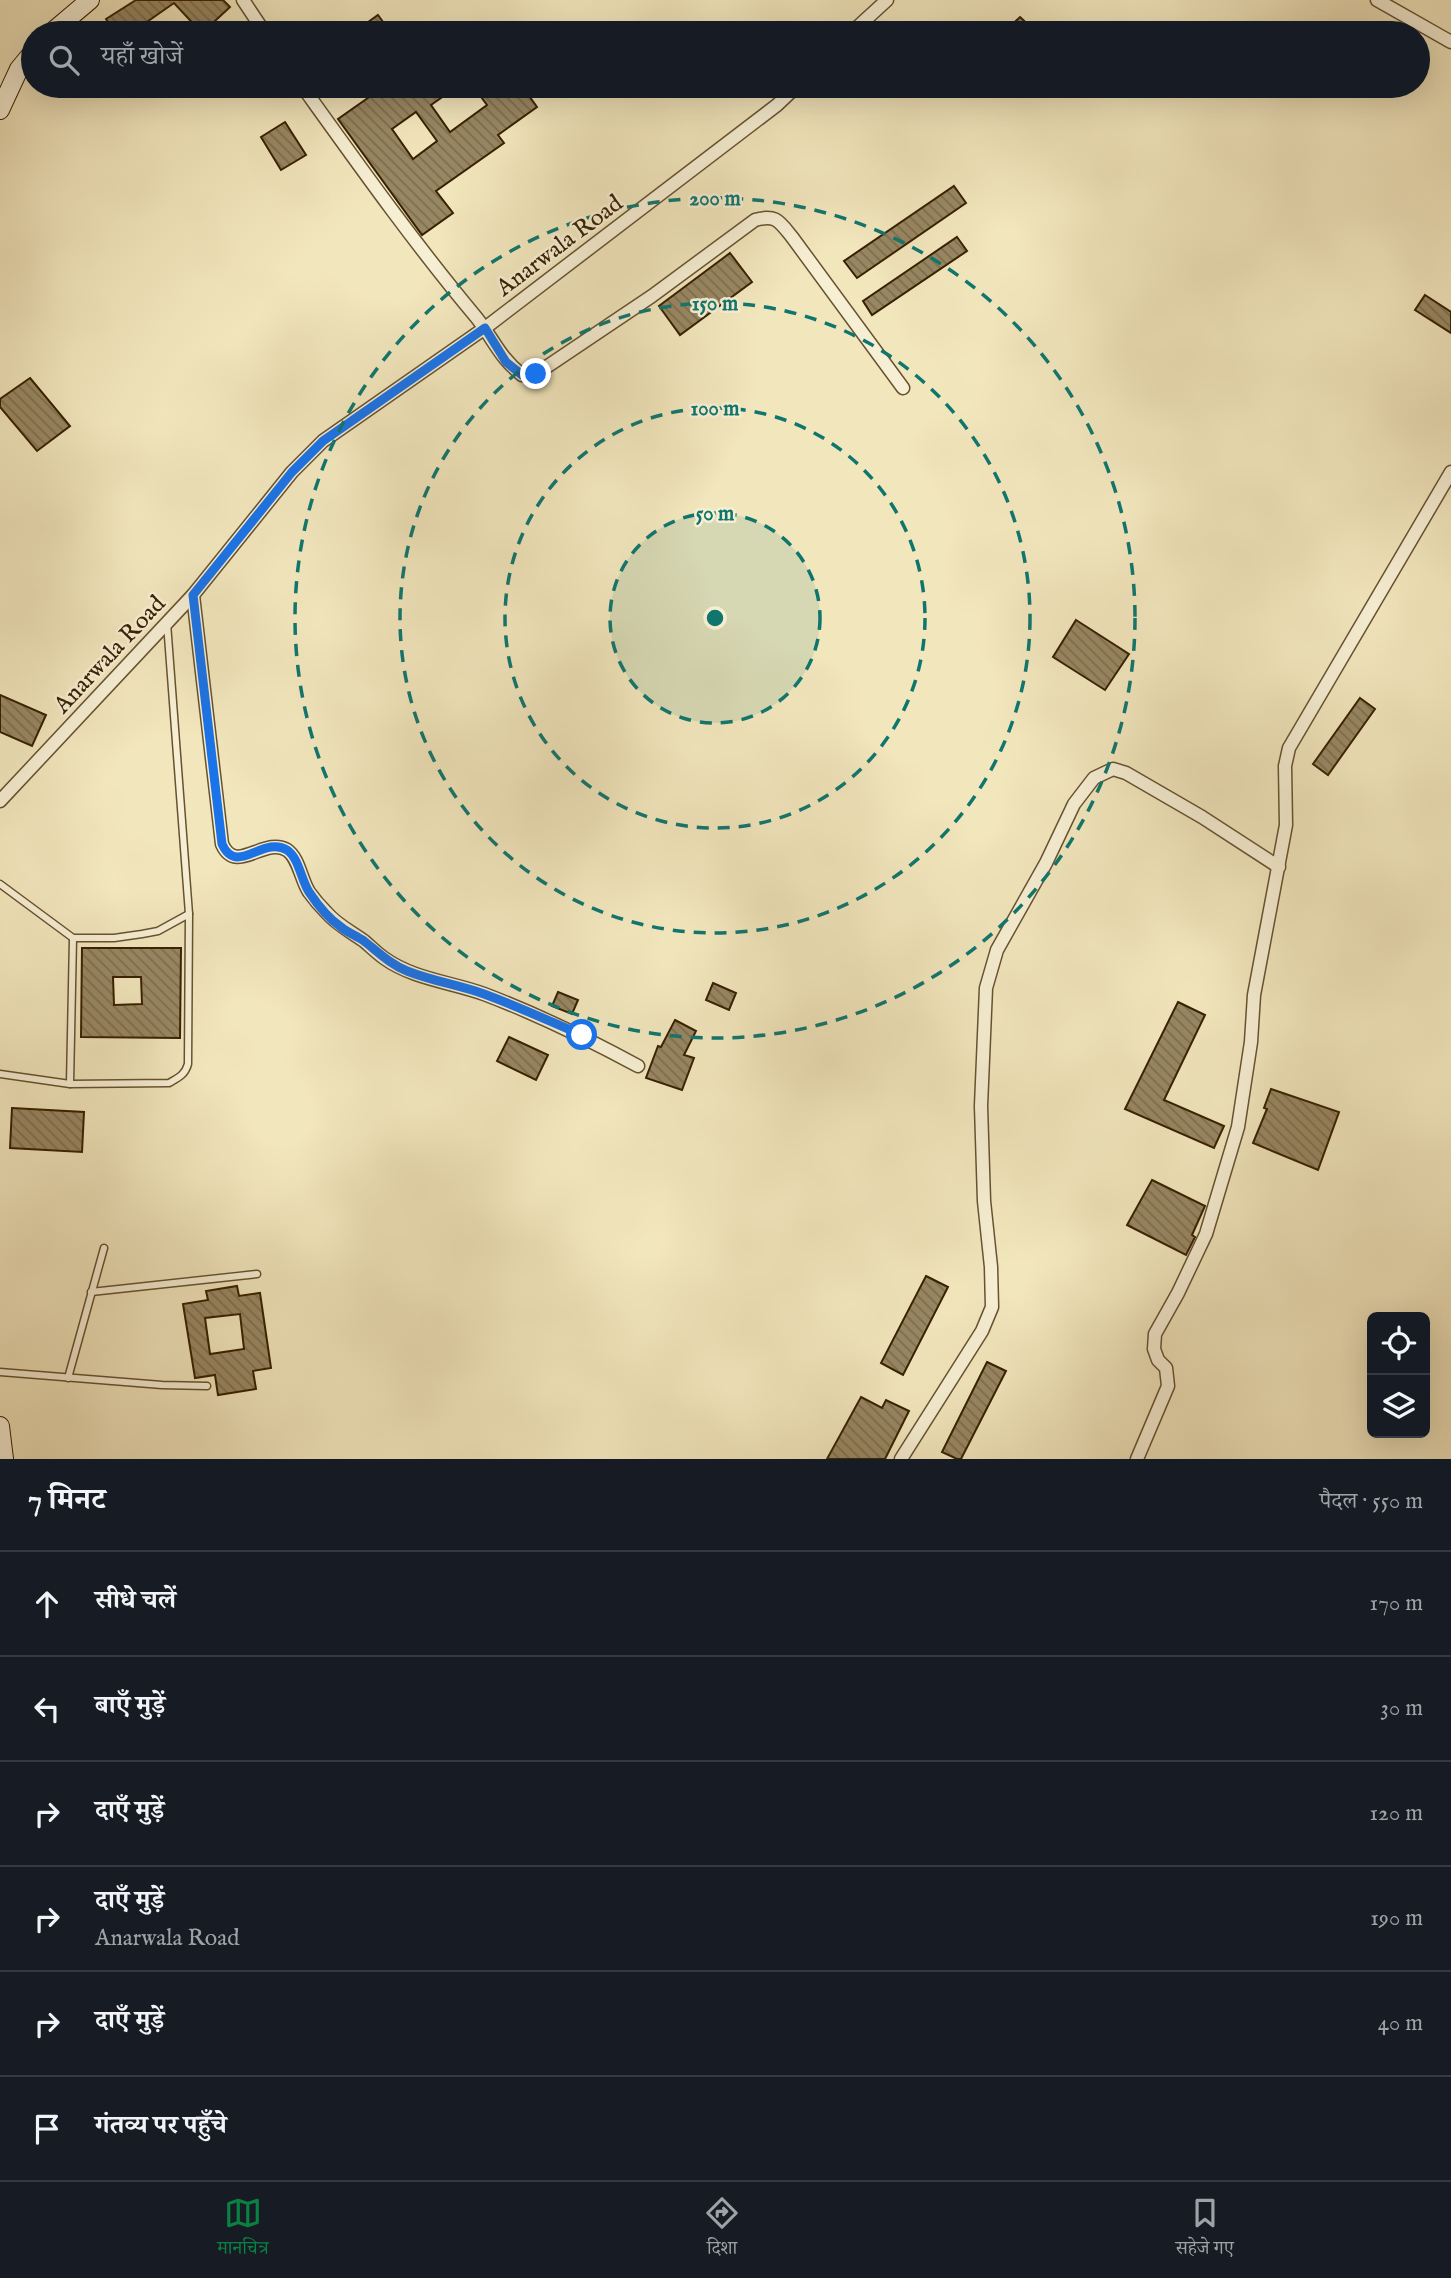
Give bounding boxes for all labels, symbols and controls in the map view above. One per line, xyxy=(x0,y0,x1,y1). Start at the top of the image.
search box xyxy=(21,21,1430,98)
text: यहाँ खोजें xyxy=(101,40,183,73)
icon: search xyxy=(45,41,83,79)
text: 200 m xyxy=(689,186,741,213)
street label: Anarwala Road xyxy=(490,188,630,305)
text: 150 m xyxy=(692,291,739,318)
route end xyxy=(520,358,551,389)
text: 100 m xyxy=(690,396,740,423)
text: 50 m xyxy=(696,501,735,528)
street label: Anarwala Road xyxy=(47,589,173,721)
centre of rings xyxy=(703,606,727,630)
route start xyxy=(566,1019,597,1050)
map controls xyxy=(1367,1312,1430,1438)
button: locate xyxy=(1367,1312,1430,1375)
button: layers xyxy=(1367,1375,1430,1438)
text: 7 मिनट xyxy=(28,1482,105,1520)
text: पैदल · 550 m xyxy=(1320,1487,1423,1516)
text: सीधे चलें xyxy=(95,1584,176,1617)
icon: ahead xyxy=(28,1585,66,1623)
text: 170 m xyxy=(1370,1589,1423,1618)
text: बाएँ मुड़ें xyxy=(95,1689,165,1722)
icon: left xyxy=(28,1690,66,1728)
text: 30 m xyxy=(1380,1694,1423,1723)
text: दाएँ मुड़ें xyxy=(95,1794,164,1827)
icon: right xyxy=(28,1795,66,1833)
text: 120 m xyxy=(1370,1799,1423,1828)
text: दाएँ मुड़ें xyxy=(95,1884,164,1917)
icon: right xyxy=(28,1900,66,1938)
text: 190 m xyxy=(1370,1904,1423,1933)
text: Anarwala Road xyxy=(95,1924,239,1953)
text: दाएँ मुड़ें xyxy=(95,2004,164,2037)
icon: right xyxy=(28,2005,66,2043)
text: 40 m xyxy=(1378,2009,1423,2038)
text: गंतव्य पर पहुँचे xyxy=(95,2109,227,2142)
icon: arrive xyxy=(28,2110,66,2148)
tab: मानचित्र xyxy=(217,2194,269,2266)
tab: दिशा xyxy=(703,2194,741,2266)
tab: सहेजे गए xyxy=(1176,2194,1234,2266)

